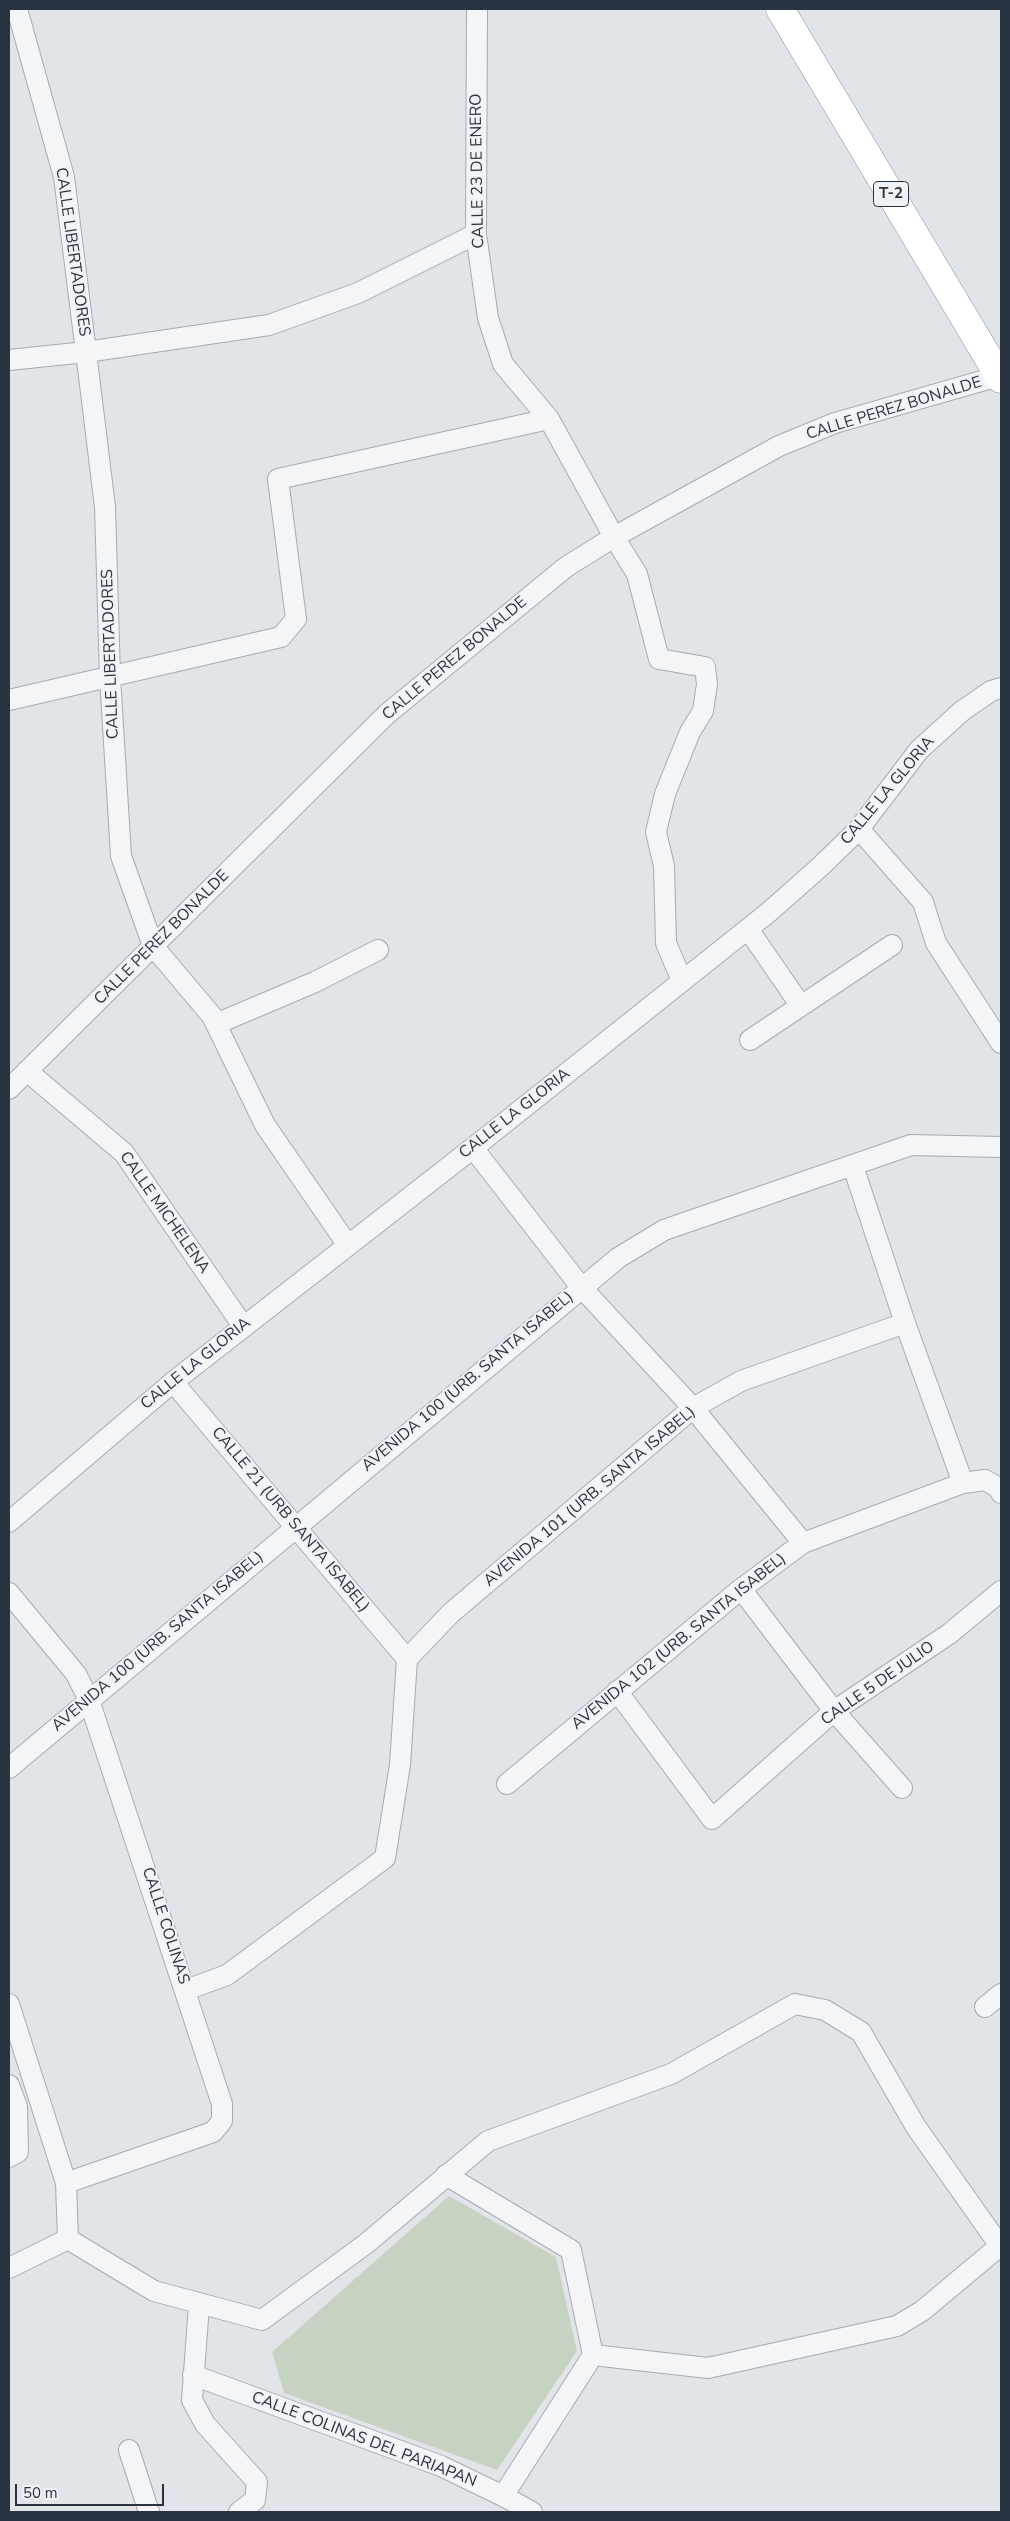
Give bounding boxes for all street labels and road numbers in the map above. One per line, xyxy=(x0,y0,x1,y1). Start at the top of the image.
street label: CALLE 23 DE ENERO xyxy=(467,93,489,249)
street label: CALLE LIBERTADORES xyxy=(51,166,93,338)
road number: T-2 xyxy=(874,182,908,206)
street label: CALLE PEREZ BONALDE xyxy=(804,373,984,445)
street label: CALLE LIBERTADORES xyxy=(98,569,124,739)
street label: CALLE PEREZ BONALDE xyxy=(379,593,531,725)
street label: CALLE LA GLORIA xyxy=(837,733,939,849)
street label: CALLE PEREZ BONALDE xyxy=(91,867,233,1009)
street label: CALLE LA GLORIA xyxy=(456,1065,574,1163)
street label: CALLE MICHELENA xyxy=(115,1148,213,1278)
street label: AVENIDA 100 (URB. SANTA ISABEL) xyxy=(358,1288,578,1476)
street label: CALLE LA GLORIA xyxy=(137,1314,255,1414)
street label: AVENIDA 101 (URB. SANTA ISABEL) xyxy=(480,1403,700,1591)
street label: CALLE 21 (URB SANTA ISABEL) xyxy=(207,1424,373,1616)
street label: AVENIDA 100 (URB. SANTA ISABEL) xyxy=(48,1548,268,1736)
street label: AVENIDA 102 (URB. SANTA ISABEL) xyxy=(568,1549,790,1735)
street label: CALLE 5 DE JULIO xyxy=(818,1638,938,1730)
street label: CALLE COLINAS xyxy=(137,1865,193,1987)
street label: CALLE COLINAS DEL PARIAPAN xyxy=(249,2388,479,2492)

